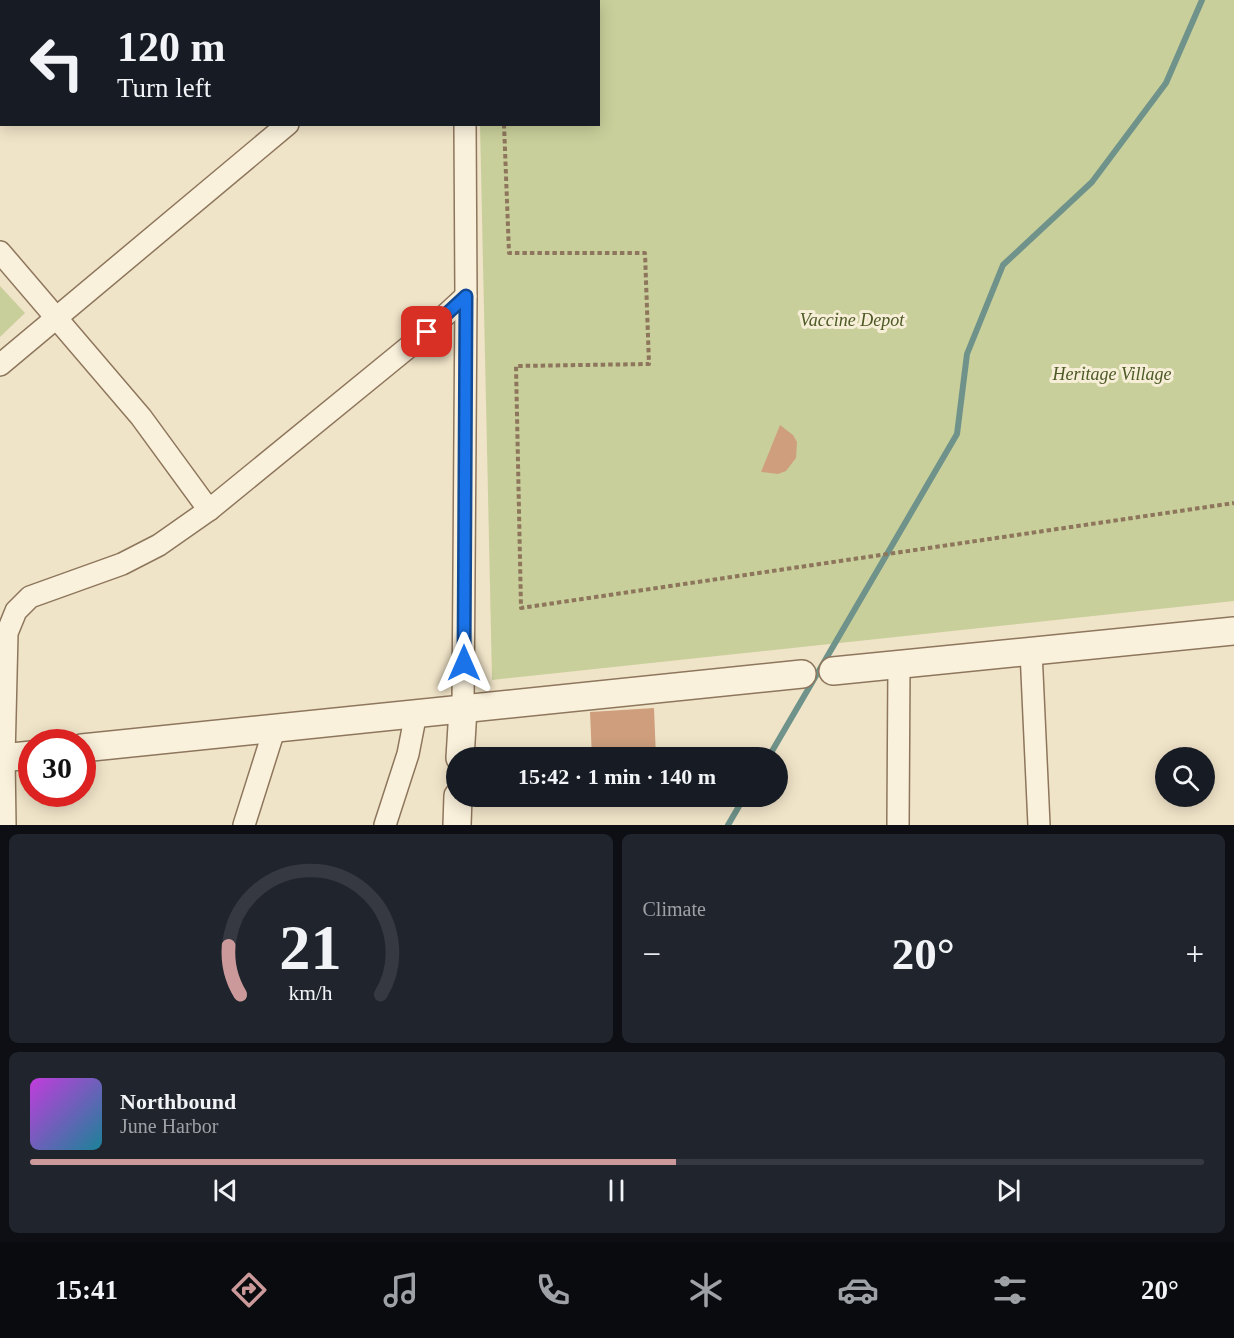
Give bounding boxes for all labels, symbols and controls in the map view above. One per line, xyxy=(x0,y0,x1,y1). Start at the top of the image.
icon: left xyxy=(18,24,96,102)
text: 120 m xyxy=(117,24,226,70)
text: Turn left xyxy=(117,73,211,103)
pin xyxy=(401,306,452,357)
park label: Vaccine Depot xyxy=(800,310,905,330)
icon: arrive xyxy=(410,315,443,348)
park label: Heritage Village xyxy=(1051,364,1172,384)
position arrow xyxy=(432,631,496,695)
speed limit sign: 30 xyxy=(18,729,96,807)
map controls xyxy=(1155,747,1215,807)
button: search xyxy=(1155,747,1215,807)
text: 15:42 · 1 min · 140 m xyxy=(518,764,716,789)
text: Climate xyxy=(643,898,706,920)
text: 21 xyxy=(280,913,342,982)
text: 20° xyxy=(892,929,955,979)
text: − xyxy=(643,936,661,972)
text: + xyxy=(1185,936,1204,972)
text: km/h xyxy=(289,982,333,1006)
text: Northbound xyxy=(120,1089,236,1114)
text: June Harbor xyxy=(120,1115,218,1137)
icon: previous xyxy=(209,1174,242,1207)
icon: pause xyxy=(600,1174,633,1207)
icon: next xyxy=(992,1174,1025,1207)
icon: directions xyxy=(228,1269,270,1311)
icon: music xyxy=(380,1269,422,1311)
icon: phone xyxy=(532,1269,574,1311)
icon: climate xyxy=(685,1269,727,1311)
icon: car xyxy=(837,1269,879,1311)
icon: filters xyxy=(989,1269,1031,1311)
text: 15:41 xyxy=(55,1275,118,1305)
text: 20° xyxy=(1141,1275,1179,1305)

